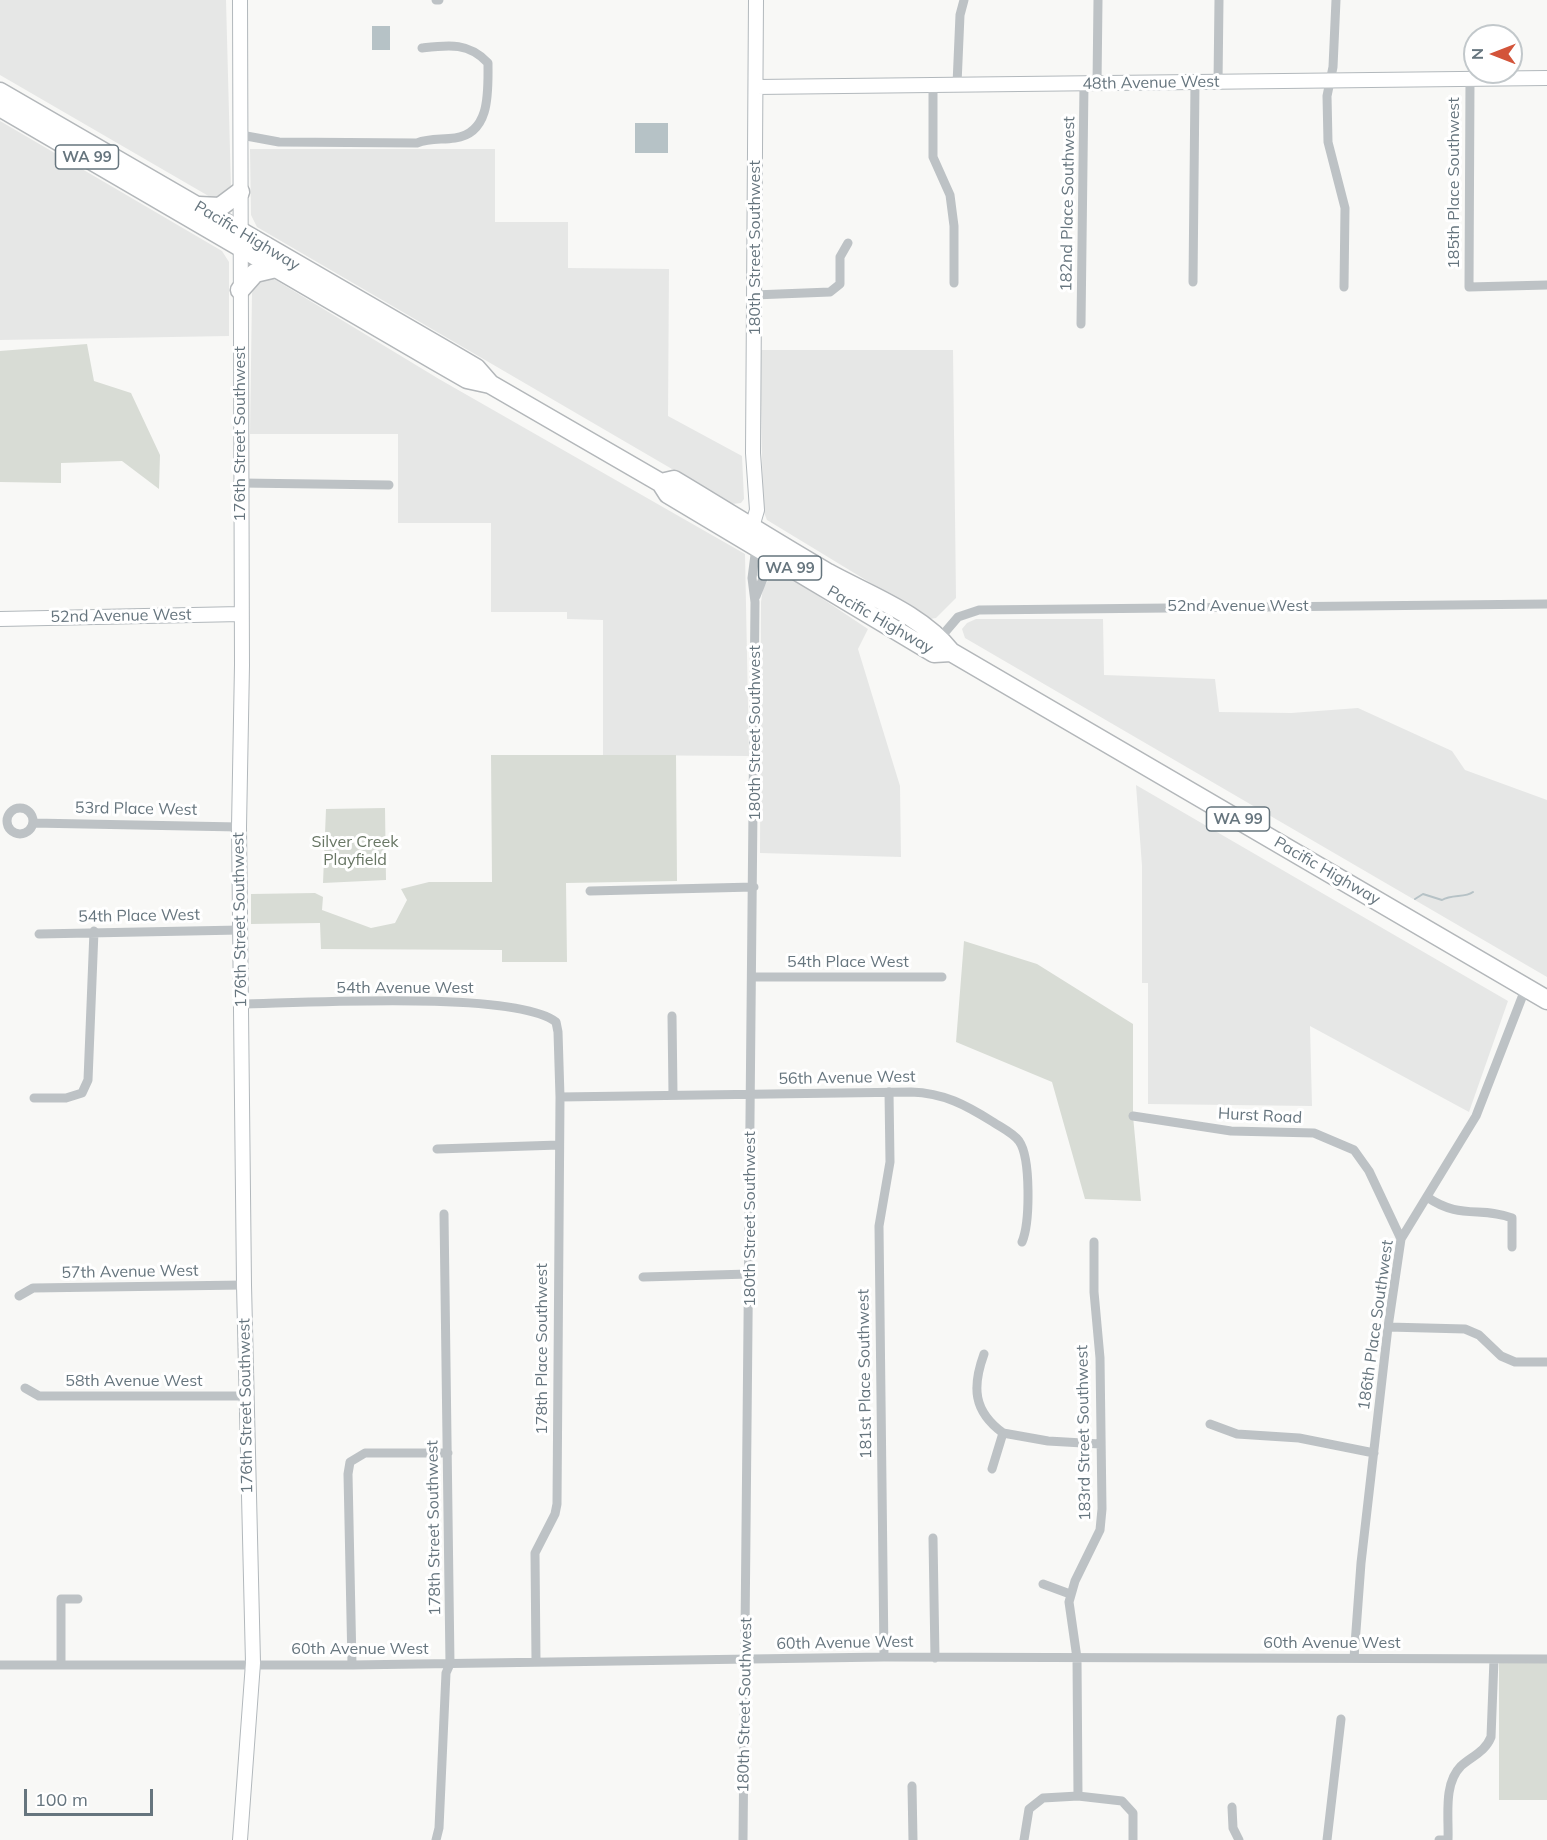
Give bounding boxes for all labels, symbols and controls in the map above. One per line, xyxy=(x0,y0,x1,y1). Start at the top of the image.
north arrow xyxy=(1463,24,1523,84)
text: N xyxy=(1467,48,1487,60)
street label: 48th Avenue West xyxy=(1082,72,1220,94)
street label: 185th Place Southwest xyxy=(1444,97,1464,269)
street label: 182nd Place Southwest xyxy=(1057,116,1079,292)
road number: WA 99 xyxy=(56,145,118,169)
street label: 180th Street Southwest xyxy=(745,160,765,336)
street label: Pacific Highway xyxy=(191,197,303,275)
street label: 176th Street Southwest xyxy=(230,346,250,522)
road number: WA 99 xyxy=(758,556,822,580)
street label: Pacific Highway xyxy=(823,582,937,658)
street label: 52nd Avenue West xyxy=(1167,596,1309,616)
street label: 52nd Avenue West xyxy=(50,605,192,627)
street label: 180th Street Southwest xyxy=(745,645,765,821)
street label: 53rd Place West xyxy=(75,798,197,820)
road number: WA 99 xyxy=(1206,807,1270,831)
street label: 176th Street Southwest xyxy=(229,832,251,1008)
park label: Silver Creek Playfield xyxy=(312,832,398,870)
street label: Pacific Highway xyxy=(1270,833,1384,909)
street label: 54th Place West xyxy=(78,905,200,927)
street label: 54th Place West xyxy=(787,952,909,972)
street label: 54th Avenue West xyxy=(336,978,474,998)
street label: 56th Avenue West xyxy=(778,1067,916,1089)
street label: Hurst Road xyxy=(1218,1104,1302,1128)
street label: 180th Street Southwest xyxy=(740,1131,760,1307)
street label: 186th Place Southwest xyxy=(1355,1239,1397,1411)
street label: 57th Avenue West xyxy=(61,1261,199,1283)
street label: 178th Place Southwest xyxy=(532,1263,552,1435)
street label: 181st Place Southwest xyxy=(854,1289,876,1459)
street label: 176th Street Southwest xyxy=(235,1318,257,1494)
street label: 183rd Street Southwest xyxy=(1073,1345,1095,1521)
street label: 58th Avenue West xyxy=(65,1371,203,1391)
street label: 178th Street Southwest xyxy=(423,1440,445,1616)
street label: 180th Street Southwest xyxy=(734,1617,756,1793)
street label: 60th Avenue West xyxy=(776,1632,914,1654)
street label: 60th Avenue West xyxy=(1263,1633,1401,1653)
street label: 60th Avenue West xyxy=(291,1639,429,1659)
scale bar xyxy=(27,1777,156,1815)
text: 100 m xyxy=(35,1788,88,1811)

